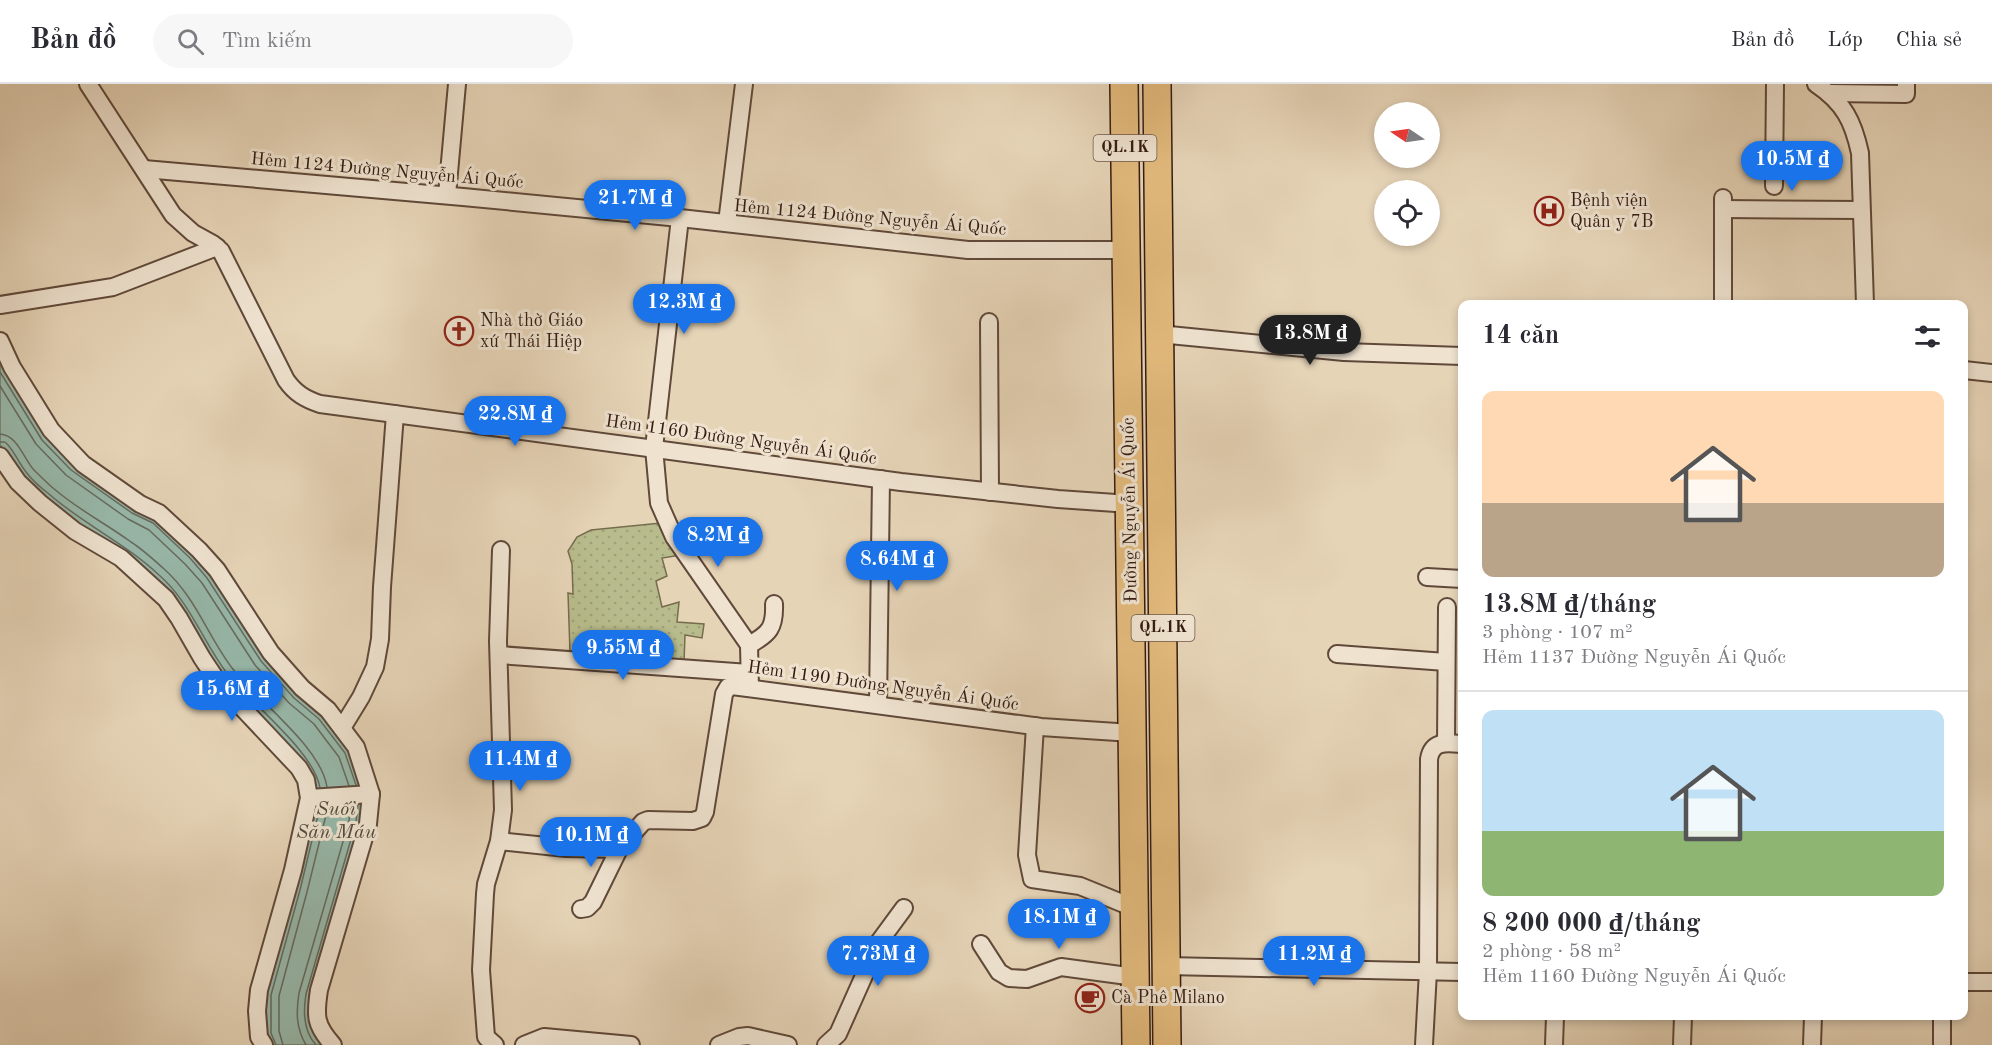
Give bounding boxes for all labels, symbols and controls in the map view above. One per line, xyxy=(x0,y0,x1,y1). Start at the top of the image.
search box xyxy=(153,14,573,68)
icon: search xyxy=(174,25,207,58)
text: Bản đồ xyxy=(30,27,117,55)
text: Tìm kiếm xyxy=(222,30,312,52)
text: Bản đồ xyxy=(1731,30,1794,51)
text: Lớp xyxy=(1827,30,1863,51)
text: Chia sẻ xyxy=(1896,30,1962,51)
north arrow xyxy=(1374,102,1440,168)
map controls xyxy=(1374,102,1440,246)
road number: QL.1K xyxy=(1094,135,1156,161)
pin: 10.5M ₫ xyxy=(1737,141,1847,192)
street label: Hẻm 1124 Đường Nguyễn Ái Quốc xyxy=(250,146,525,192)
text: 10.5M ₫ xyxy=(1755,150,1829,170)
pin: 21.7M ₫ xyxy=(580,180,690,231)
button: locate xyxy=(1374,180,1440,246)
text: 21.7M ₫ xyxy=(598,189,672,209)
place label: Bệnh viện Quân y 7B xyxy=(1570,192,1653,231)
street label: Hẻm 1124 Đường Nguyễn Ái Quốc xyxy=(733,193,1008,239)
hospital icon: Bệnh viện Quân y 7B xyxy=(1533,195,1565,227)
pin: 12.3M ₫ xyxy=(629,284,739,335)
text: 12.3M ₫ xyxy=(647,293,721,313)
place label: Nhà thờ Giáo xứ Thái Hiệp xyxy=(480,312,583,351)
church icon: Nhà thờ Giáo xứ Thái Hiệp xyxy=(443,315,475,347)
pin: 13.8M ₫ xyxy=(1255,315,1365,366)
icon: filters xyxy=(1911,320,1944,353)
text: 14 căn xyxy=(1482,323,1559,349)
text: 13.8M ₫ xyxy=(1273,324,1347,344)
pin: 22.8M ₫ xyxy=(460,396,570,447)
text: 22.8M ₫ xyxy=(478,405,552,425)
street label: Hẻm 1160 Đường Nguyễn Ái Quốc xyxy=(604,408,878,468)
street label: Đường Nguyễn Ái Quốc xyxy=(1115,417,1141,603)
icon: home xyxy=(1659,430,1767,538)
pin: 8.2M ₫ xyxy=(669,517,767,568)
text: 8.2M ₫ xyxy=(687,526,749,546)
pin: 8.64M ₫ xyxy=(842,541,952,592)
text: 8.64M ₫ xyxy=(860,550,934,570)
text: 13.8M ₫/tháng xyxy=(1482,592,1656,618)
road number: QL.1K xyxy=(1132,615,1194,641)
text: 3 phòng · 107 m² xyxy=(1482,623,1633,643)
pin: 9.55M ₫ xyxy=(568,630,678,681)
text: 9.55M ₫ xyxy=(586,639,660,659)
text: Hẻm 1137 Đường Nguyễn Ái Quốc xyxy=(1482,648,1786,668)
street label: Hẻm 1190 Đường Nguyễn Ái Quốc xyxy=(746,654,1020,714)
pin: 15.6M ₫ xyxy=(177,671,287,722)
text: 15.6M ₫ xyxy=(195,680,269,700)
pin: 11.4M ₫ xyxy=(465,741,575,792)
icon: home xyxy=(1659,749,1767,857)
text: 11.4M ₫ xyxy=(483,750,557,770)
water label: Suối Săn Máu xyxy=(296,800,376,843)
pin: 10.1M ₫ xyxy=(536,817,646,868)
text: 10.1M ₫ xyxy=(554,826,628,846)
pin: 18.1M ₫ xyxy=(1004,899,1114,950)
text: 18.1M ₫ xyxy=(1022,908,1096,928)
text: 8 200 000 ₫/tháng xyxy=(1482,911,1701,937)
pin: 7.73M ₫ xyxy=(823,936,933,987)
pin: 11.2M ₫ xyxy=(1259,936,1369,987)
text: 2 phòng · 58 m² xyxy=(1482,942,1621,962)
text: 7.73M ₫ xyxy=(841,945,915,965)
text: 11.2M ₫ xyxy=(1277,945,1351,965)
text: Hẻm 1160 Đường Nguyễn Ái Quốc xyxy=(1482,967,1786,987)
cafe icon: Cà Phê Milano xyxy=(1074,982,1106,1014)
place label: Cà Phê Milano xyxy=(1111,989,1225,1007)

